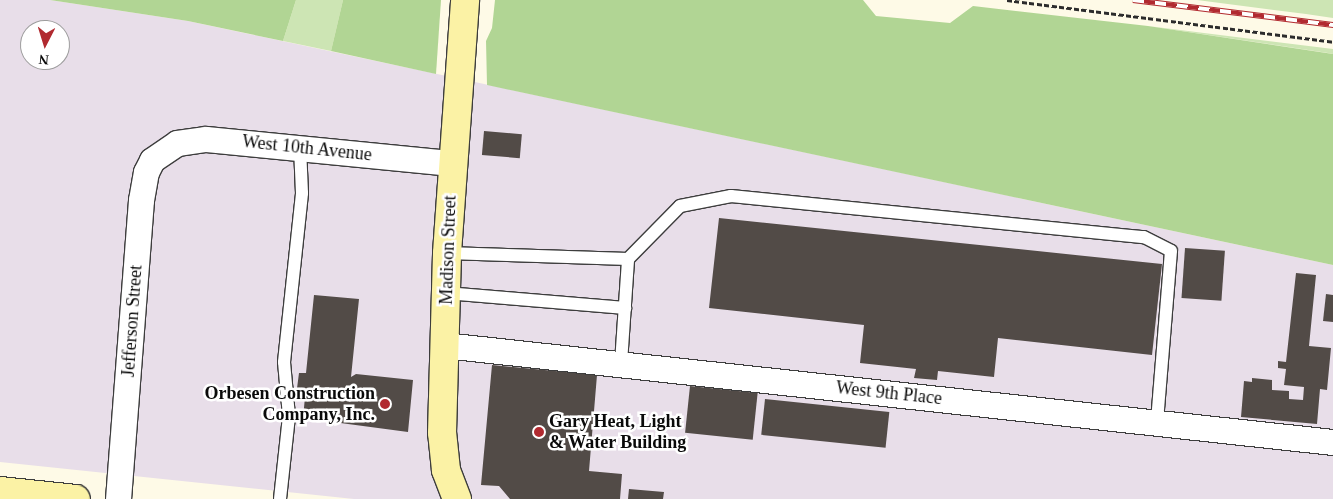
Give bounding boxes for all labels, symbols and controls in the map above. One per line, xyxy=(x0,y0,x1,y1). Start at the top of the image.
north arrow xyxy=(20,20,70,70)
text: N xyxy=(38,52,49,67)
street label: West 10th Avenue xyxy=(241,130,373,166)
street label: Madison Street xyxy=(435,195,461,305)
street label: Jefferson Street xyxy=(117,264,147,378)
street label: West 9th Place xyxy=(835,377,943,409)
place label: Orbesen Construction Company, Inc. xyxy=(205,383,375,426)
marker: Orbesen Construction Company, Inc. xyxy=(379,398,391,410)
place label: Gary Heat, Light & Water Building xyxy=(549,411,687,454)
marker: Gary Heat, Light & Water Building xyxy=(533,426,545,438)

